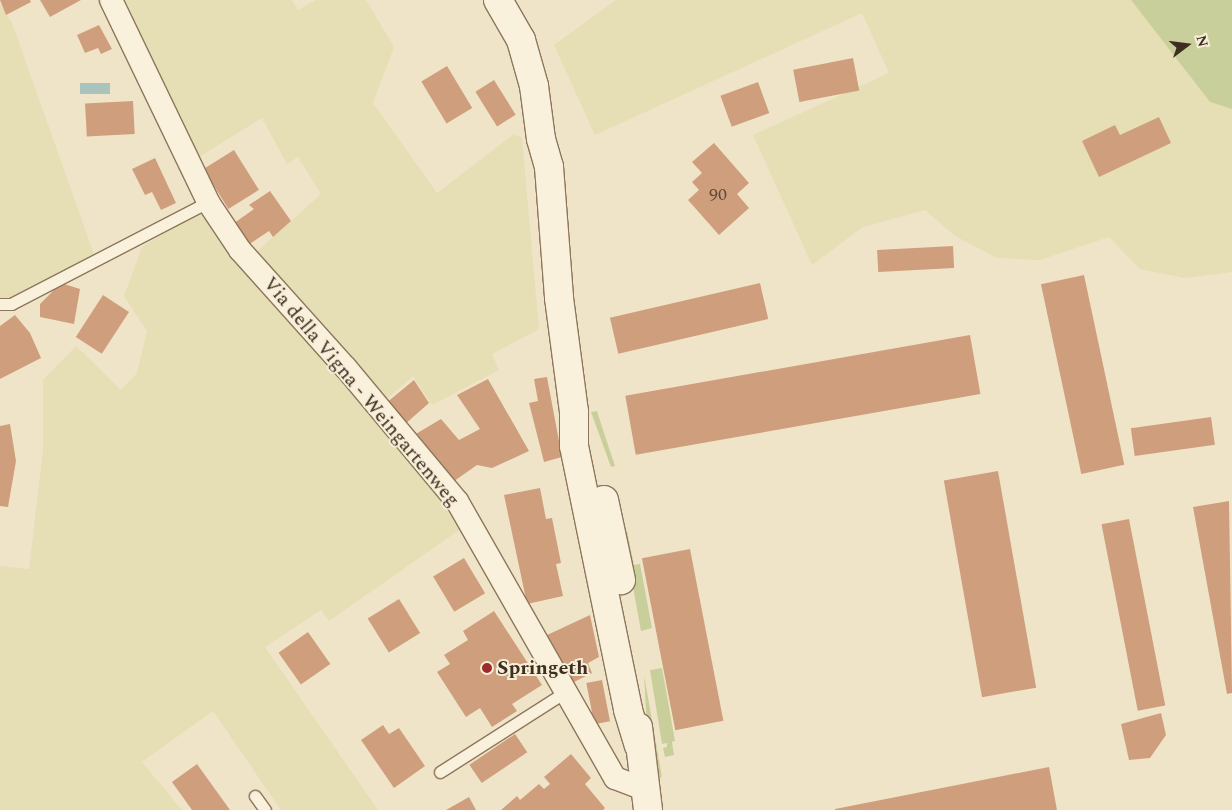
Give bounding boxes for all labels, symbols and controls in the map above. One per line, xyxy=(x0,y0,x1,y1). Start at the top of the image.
north arrow xyxy=(1162,20,1212,70)
text: N xyxy=(1190,33,1214,49)
house number: 90 xyxy=(709,184,727,206)
street label: Via della Vigna - Weingartenweg xyxy=(258,272,464,512)
place label: Springeth xyxy=(497,656,588,680)
marker: Springeth xyxy=(481,662,493,674)

